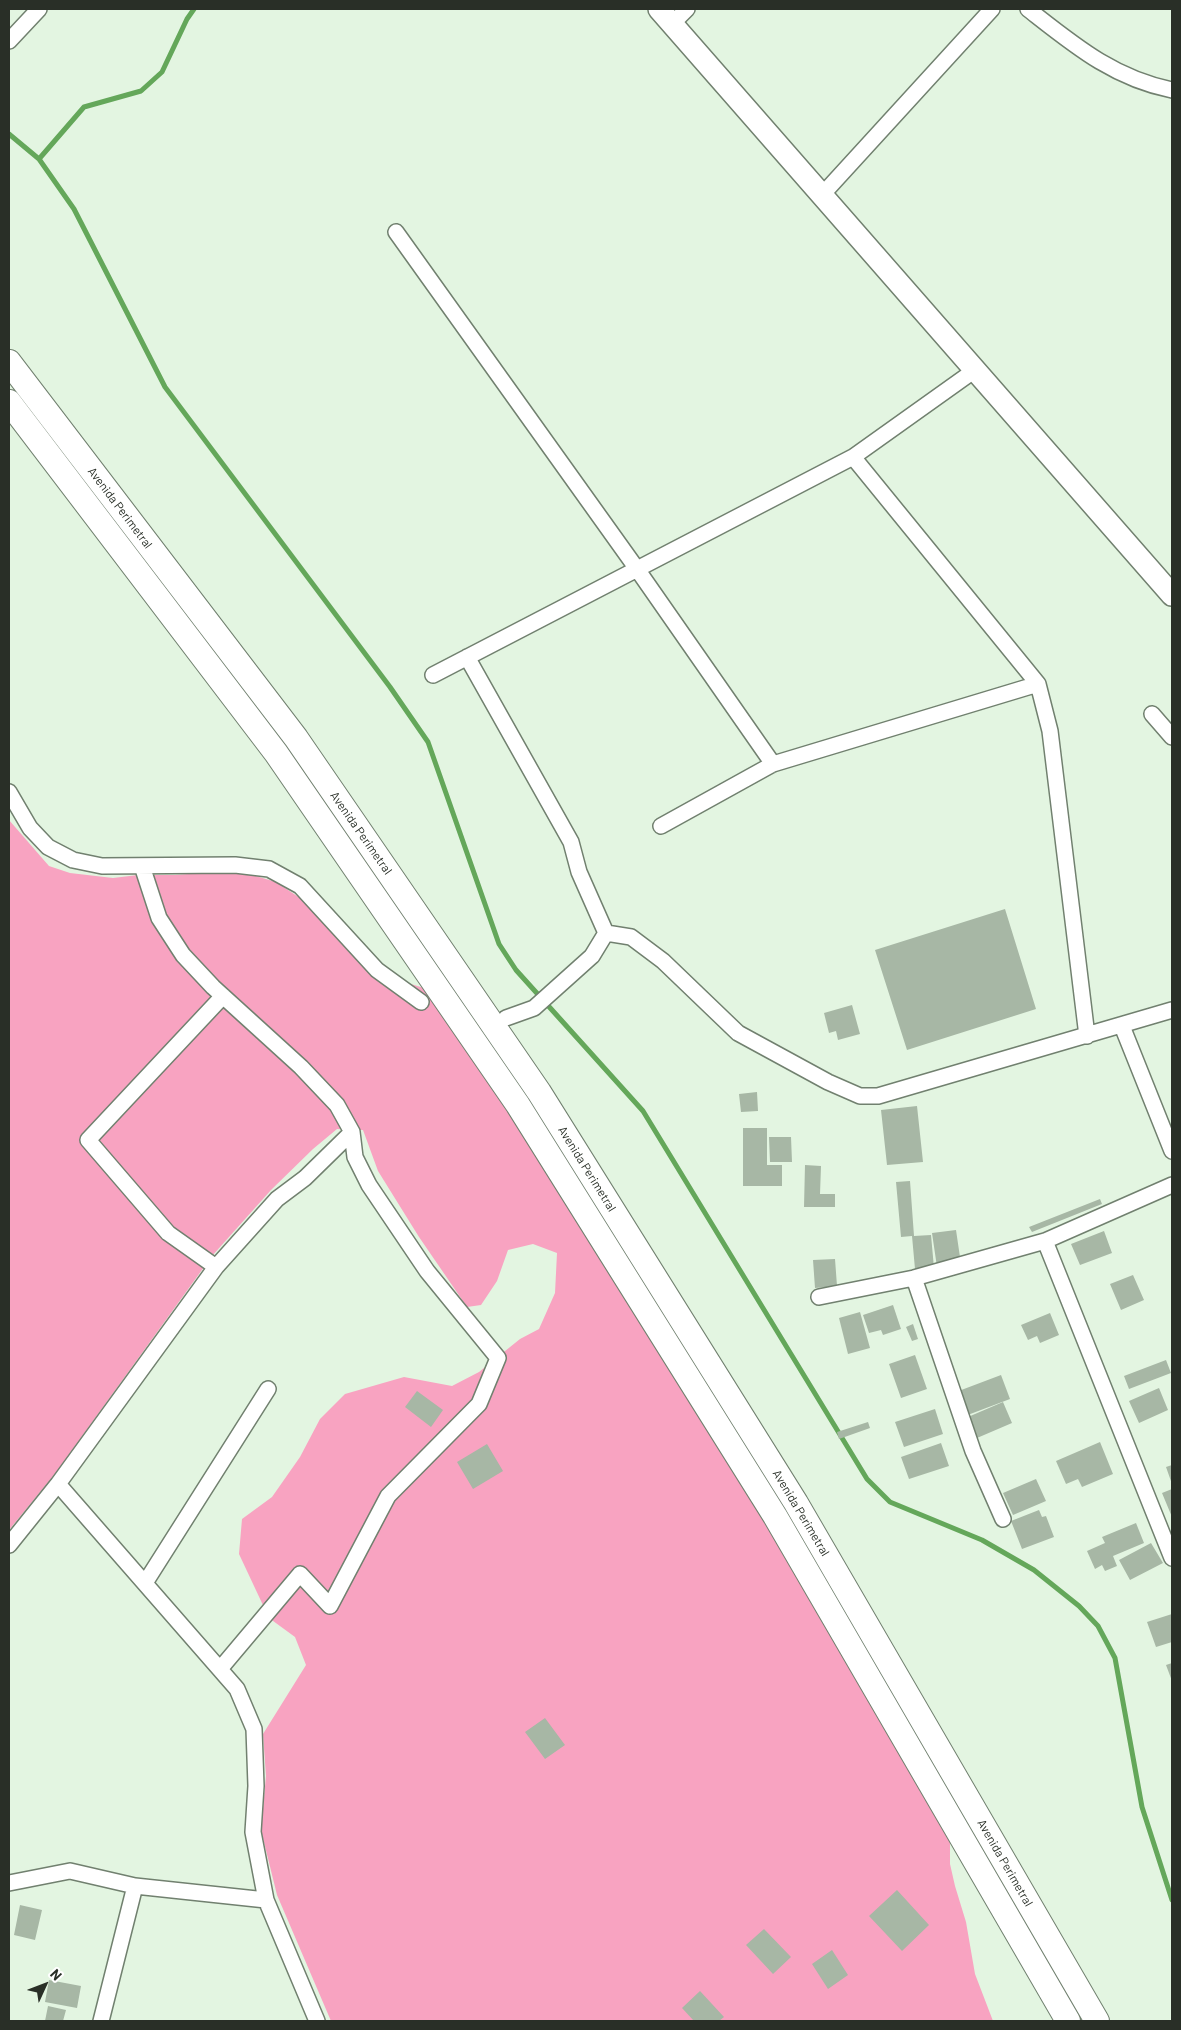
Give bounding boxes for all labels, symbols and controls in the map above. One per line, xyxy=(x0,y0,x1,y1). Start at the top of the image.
street label: Avenida Perimetral xyxy=(85,465,155,551)
street label: Avenida Perimetral xyxy=(327,789,395,877)
street label: Avenida Perimetral xyxy=(555,1124,619,1214)
street label: Avenida Perimetral xyxy=(770,1467,832,1559)
street label: Avenida Perimetral xyxy=(974,1817,1036,1909)
north arrow xyxy=(20,1960,70,2010)
text: N xyxy=(47,1965,66,1984)

